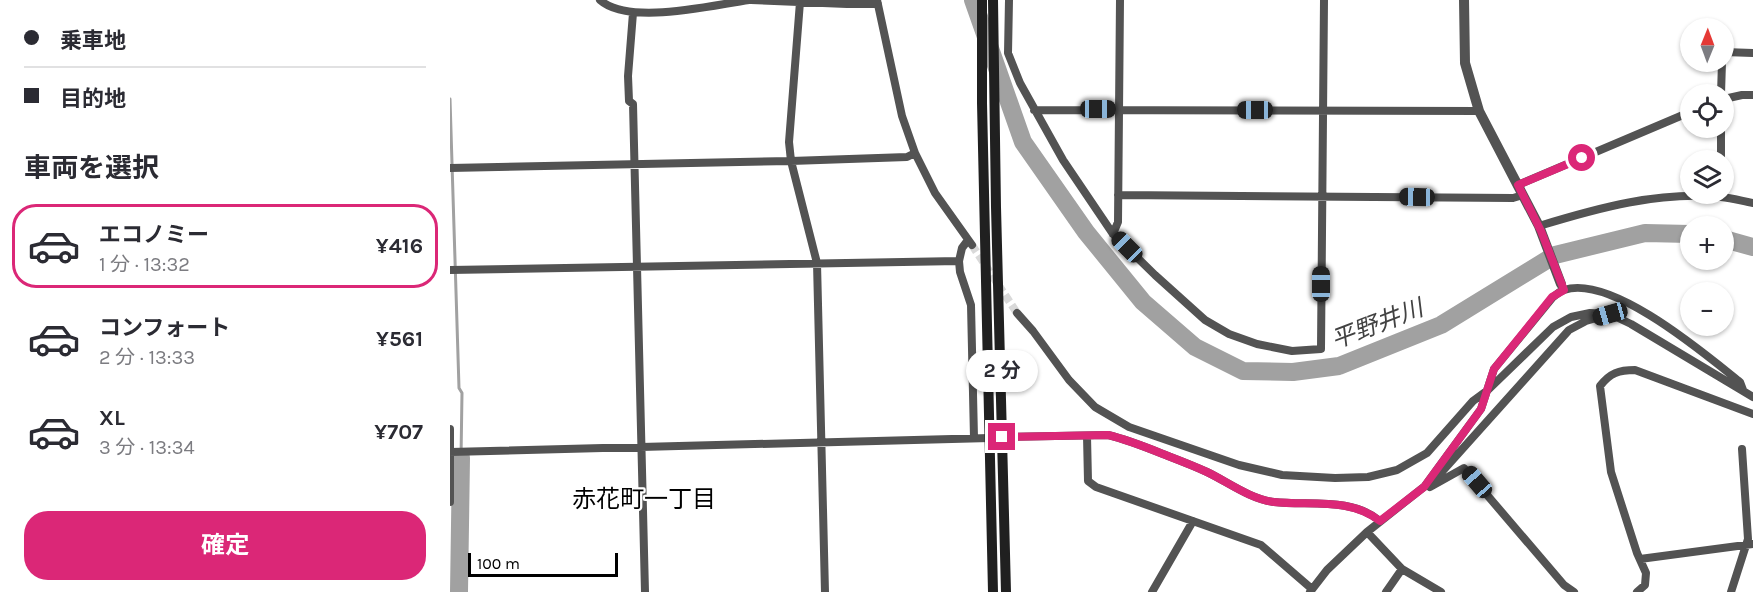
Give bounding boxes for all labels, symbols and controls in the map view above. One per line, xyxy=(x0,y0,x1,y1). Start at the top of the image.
north arrow xyxy=(1680,18,1734,72)
map controls xyxy=(1680,18,1734,336)
text: 乗車地 xyxy=(60,28,126,54)
button: locate xyxy=(1680,84,1734,138)
text: 目的地 xyxy=(60,86,126,112)
car xyxy=(1080,100,1116,118)
car xyxy=(1237,101,1273,119)
route start xyxy=(1568,144,1595,171)
button: layers xyxy=(1680,150,1734,204)
text: 車両を選択 xyxy=(24,152,159,184)
car xyxy=(1399,188,1435,206)
button: + xyxy=(1680,216,1734,270)
icon: car xyxy=(27,219,81,273)
text: エコノミー xyxy=(99,222,209,248)
car xyxy=(1108,228,1146,266)
text: ¥416 xyxy=(376,233,423,259)
text: 1 分 · 13:32 xyxy=(99,253,190,276)
car xyxy=(1312,266,1330,302)
button: − xyxy=(1680,282,1734,336)
water label: 平野井川 xyxy=(1327,293,1430,354)
car xyxy=(1590,300,1630,328)
icon: car xyxy=(27,312,81,366)
text: コンフォート xyxy=(99,315,230,341)
text: ¥561 xyxy=(376,326,423,352)
text: 2 分 · 13:33 xyxy=(99,346,195,369)
callout: 2 分 xyxy=(966,350,1038,392)
text: 2 分 xyxy=(983,359,1021,382)
icon: car xyxy=(27,405,81,459)
text: XL xyxy=(99,405,125,431)
text: ¥707 xyxy=(374,419,423,445)
route end xyxy=(988,423,1015,450)
text: 3 分 · 13:34 xyxy=(99,436,195,459)
car xyxy=(1458,463,1496,501)
district label: 赤花町一丁目 xyxy=(572,485,716,513)
button: 確定 xyxy=(24,511,426,580)
scale bar xyxy=(468,550,618,578)
text: 100 m xyxy=(477,554,520,573)

